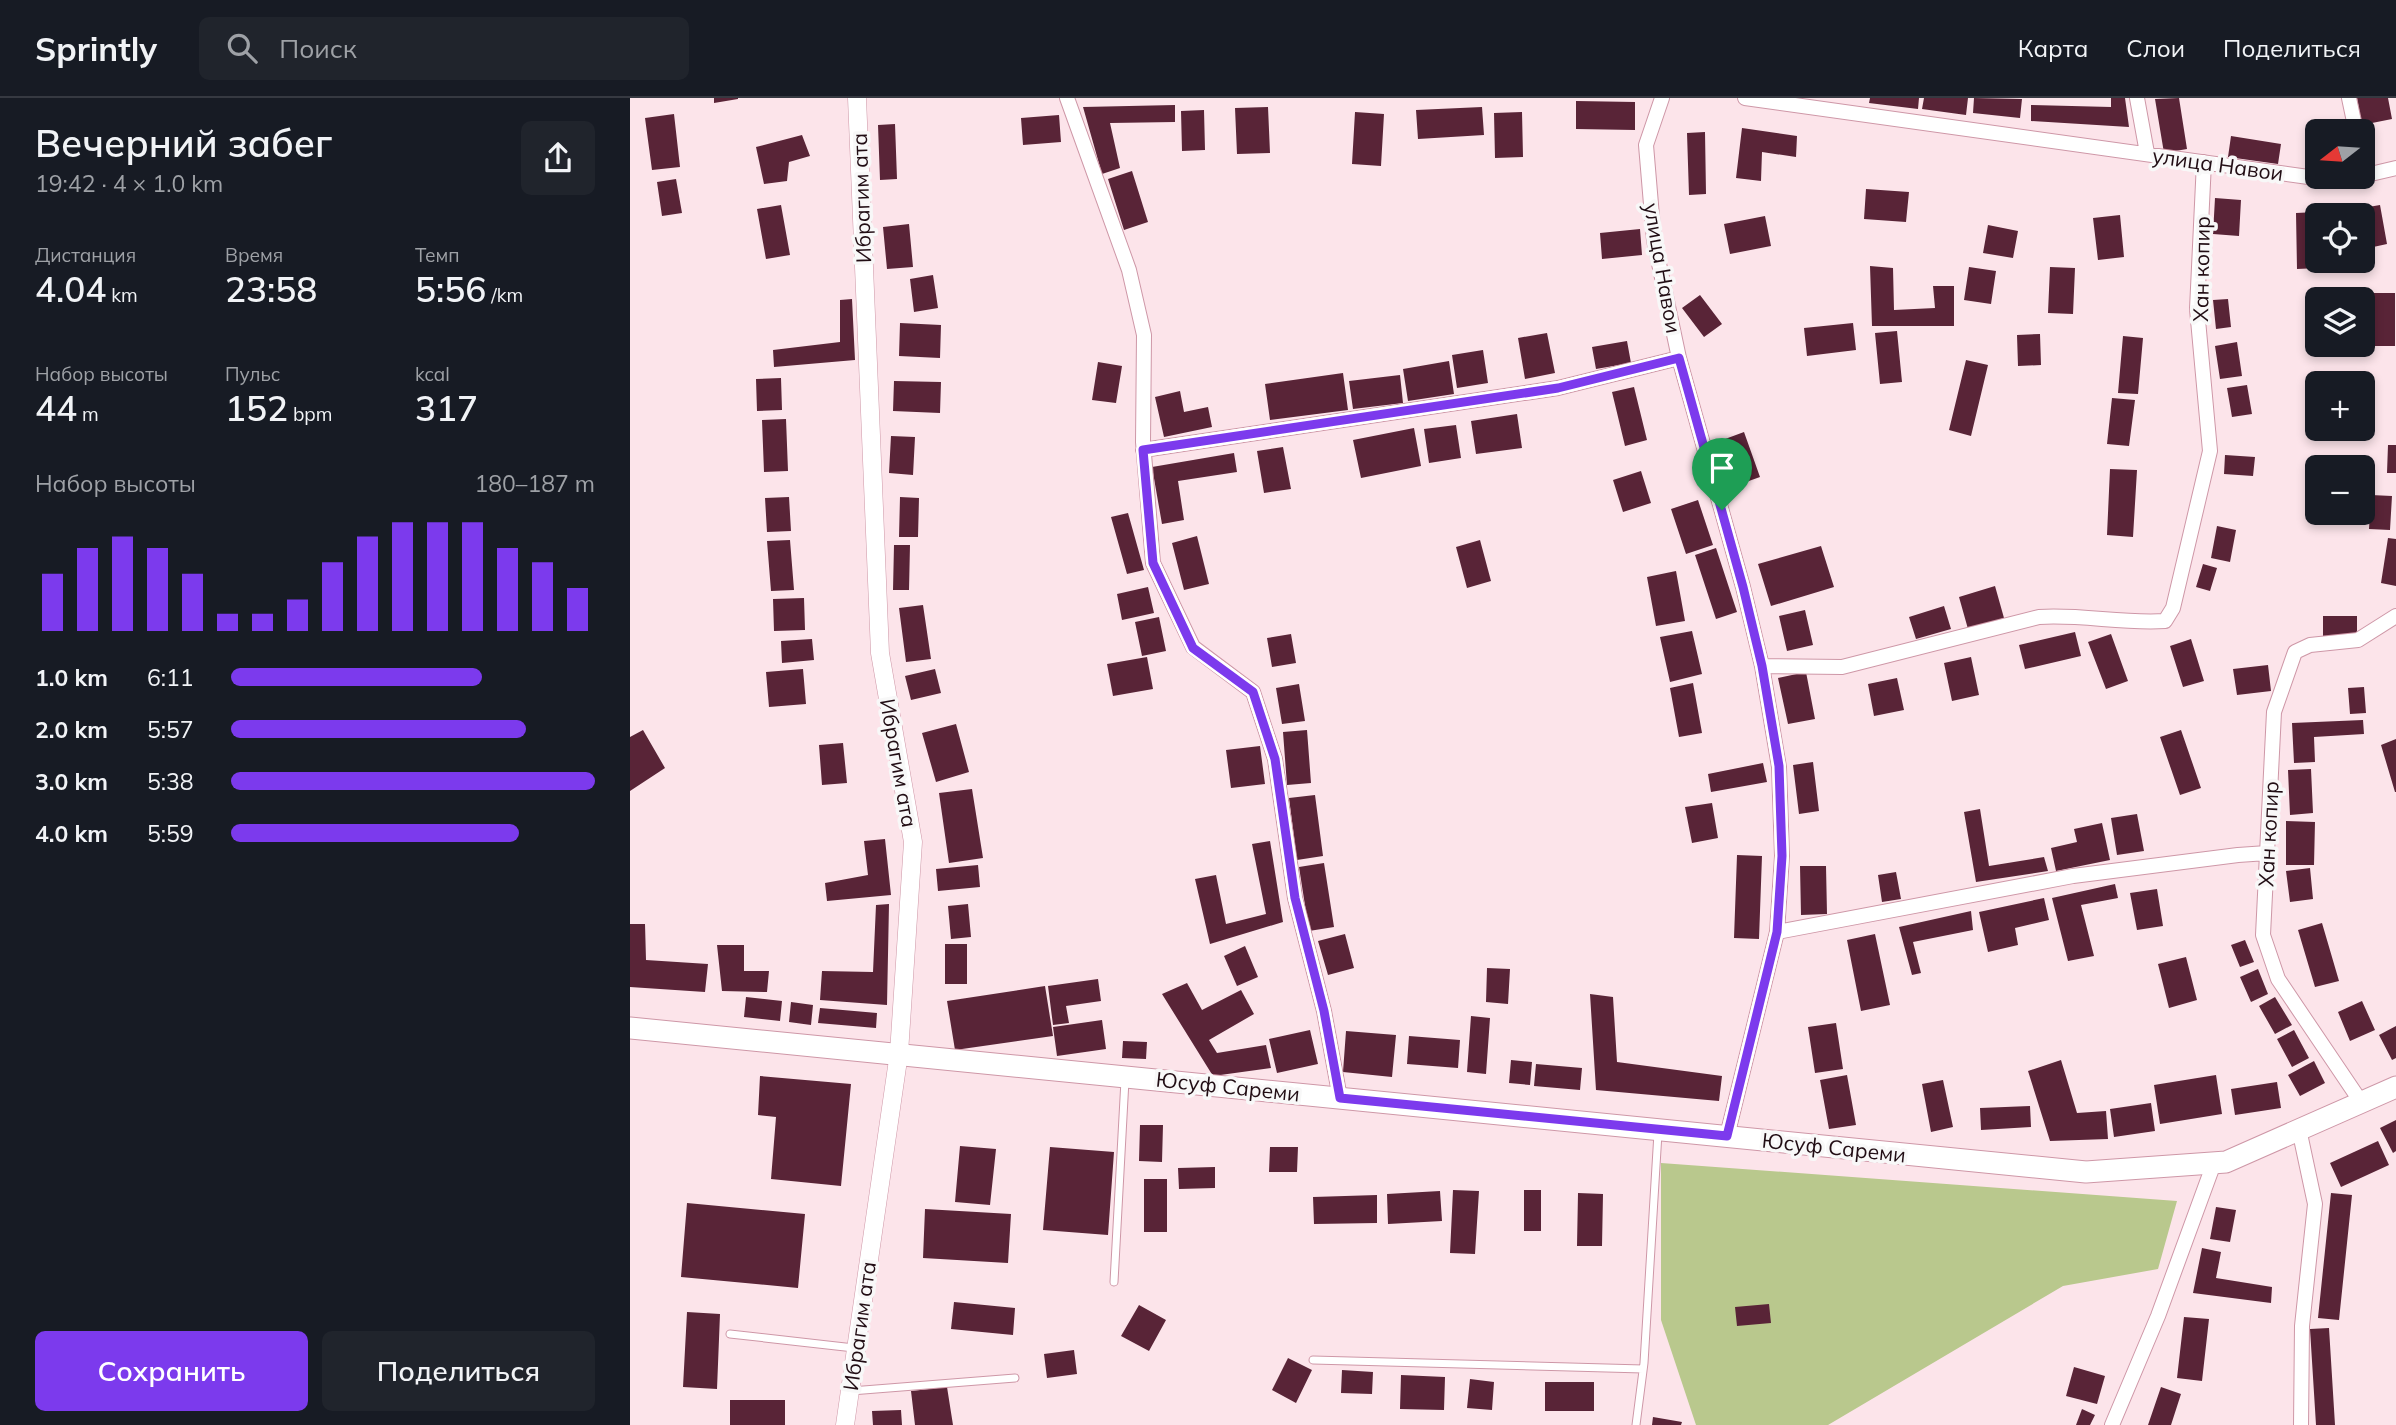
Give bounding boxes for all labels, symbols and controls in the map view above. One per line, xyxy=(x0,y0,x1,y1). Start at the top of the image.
search box xyxy=(199,17,689,80)
text: Sprintly xyxy=(35,28,157,69)
icon: search xyxy=(223,29,261,67)
text: Поиск xyxy=(279,32,357,65)
text: Карта xyxy=(2018,33,2088,63)
text: Слои xyxy=(2126,33,2185,63)
text: Поделиться xyxy=(2223,33,2361,63)
text: Вечерний забег xyxy=(35,119,332,167)
north arrow xyxy=(2305,119,2375,189)
map controls xyxy=(2305,119,2375,525)
button: share xyxy=(521,121,595,195)
street label: Ибрагим ата xyxy=(846,133,876,263)
street label: улица Навои xyxy=(2151,142,2285,186)
text: 19:42 · 4 × 1.0 km xyxy=(35,169,223,198)
street label: улица Навои xyxy=(1639,201,1687,335)
button: locate xyxy=(2305,203,2375,273)
street label: Хан копир xyxy=(2187,216,2215,322)
text: Дистанция xyxy=(35,243,136,267)
text: Время xyxy=(225,243,283,267)
text: Темп xyxy=(415,243,460,267)
text: 4.04 xyxy=(35,267,106,311)
text: 23:58 xyxy=(225,267,317,311)
text: 5:56 xyxy=(415,267,486,311)
text: km xyxy=(106,283,138,307)
text: /km xyxy=(486,283,523,307)
button: layers xyxy=(2305,287,2375,357)
text: Набор высоты xyxy=(35,362,168,386)
text: Пульс xyxy=(225,362,280,386)
text: kcal xyxy=(415,362,450,386)
button: + xyxy=(2305,371,2375,441)
text: 44 xyxy=(35,386,77,430)
text: 152 xyxy=(225,386,288,430)
text: 317 xyxy=(415,386,478,430)
text: m xyxy=(77,402,99,426)
text: bpm xyxy=(288,402,332,426)
pin xyxy=(1692,438,1752,510)
icon: arrive xyxy=(1703,449,1741,487)
button: − xyxy=(2305,455,2375,525)
text: Набор высоты xyxy=(35,469,196,498)
text: 180–187 m xyxy=(474,469,595,498)
text: 1.0 km xyxy=(35,663,108,692)
text: 6:11 xyxy=(147,663,194,692)
street label: Ибрагим ата xyxy=(875,697,923,829)
text: 2.0 km xyxy=(35,715,108,744)
text: 5:57 xyxy=(147,715,194,744)
text: 3.0 km xyxy=(35,767,108,796)
text: 5:38 xyxy=(147,767,194,796)
street label: Хан копир xyxy=(2252,780,2284,888)
text: 4.0 km xyxy=(35,819,108,848)
text: 5:59 xyxy=(147,819,194,848)
street label: Юсуф Сареми xyxy=(1155,1066,1301,1106)
street label: Юсуф Сареми xyxy=(1761,1127,1907,1167)
street label: Ибрагим ата xyxy=(837,1260,881,1392)
button: Сохранить xyxy=(35,1331,308,1411)
button: Поделиться xyxy=(322,1331,595,1411)

